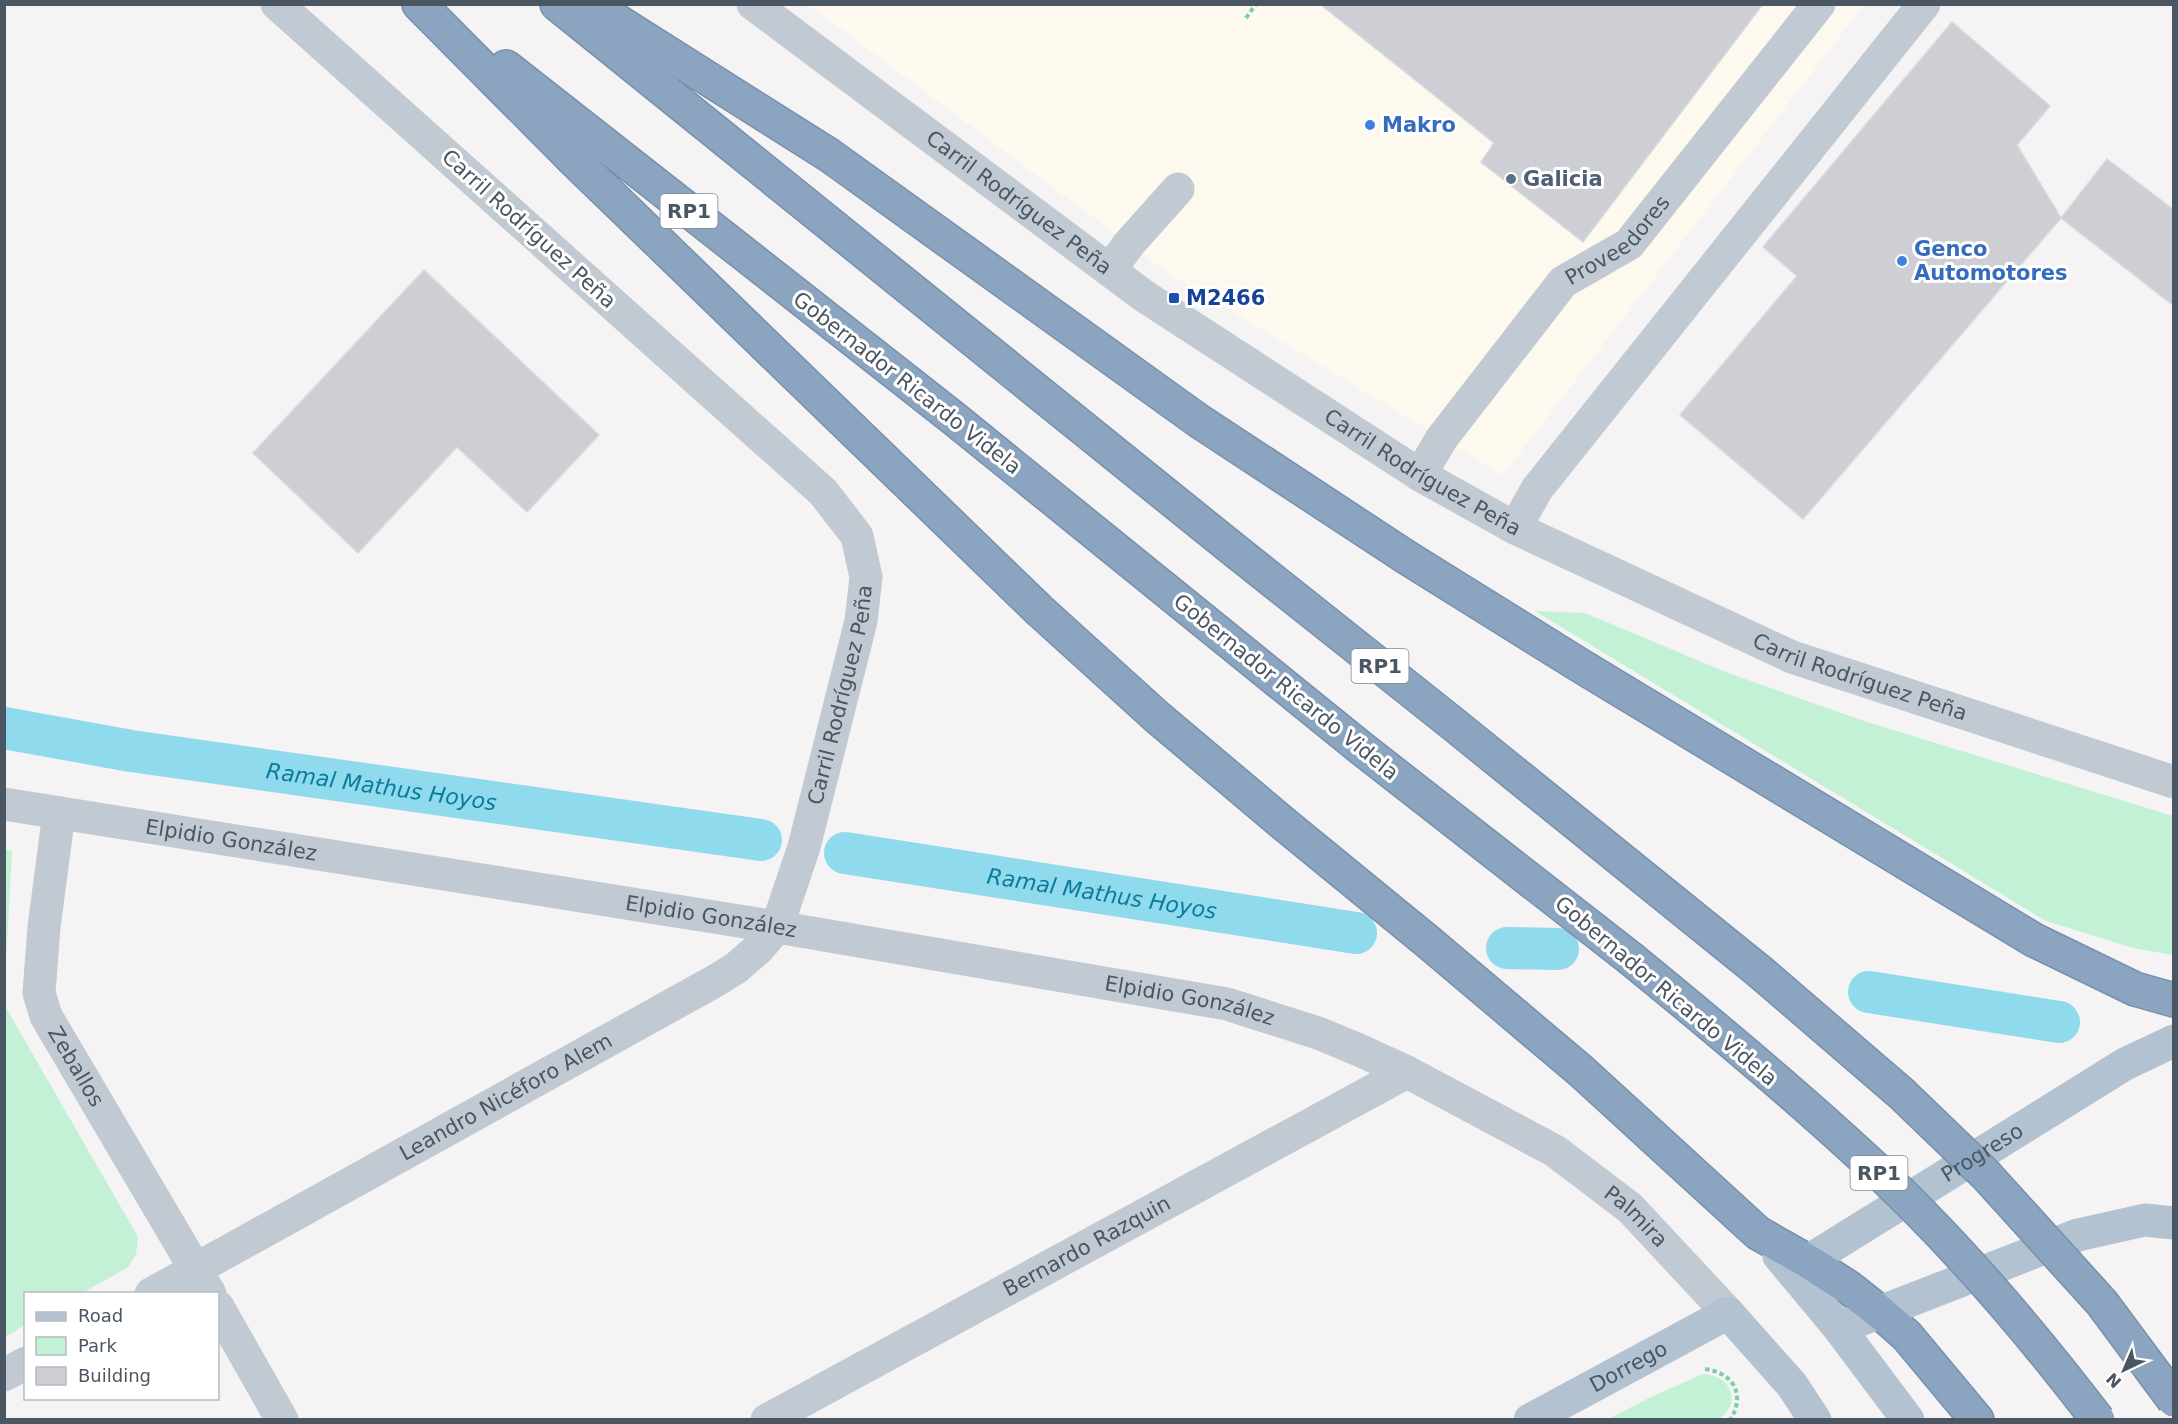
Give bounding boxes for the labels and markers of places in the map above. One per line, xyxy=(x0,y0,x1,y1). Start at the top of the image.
place label: Makro xyxy=(1382,113,1456,137)
marker: Makro xyxy=(1363,118,1377,132)
place label: Galicia xyxy=(1523,167,1603,191)
marker: Galicia xyxy=(1504,172,1518,186)
place label: Genco Automotores xyxy=(1914,237,2068,285)
marker: Genco Automotores xyxy=(1895,254,1909,268)
place label: M2466 xyxy=(1186,286,1265,310)
marker: M2466 xyxy=(1167,291,1181,305)

